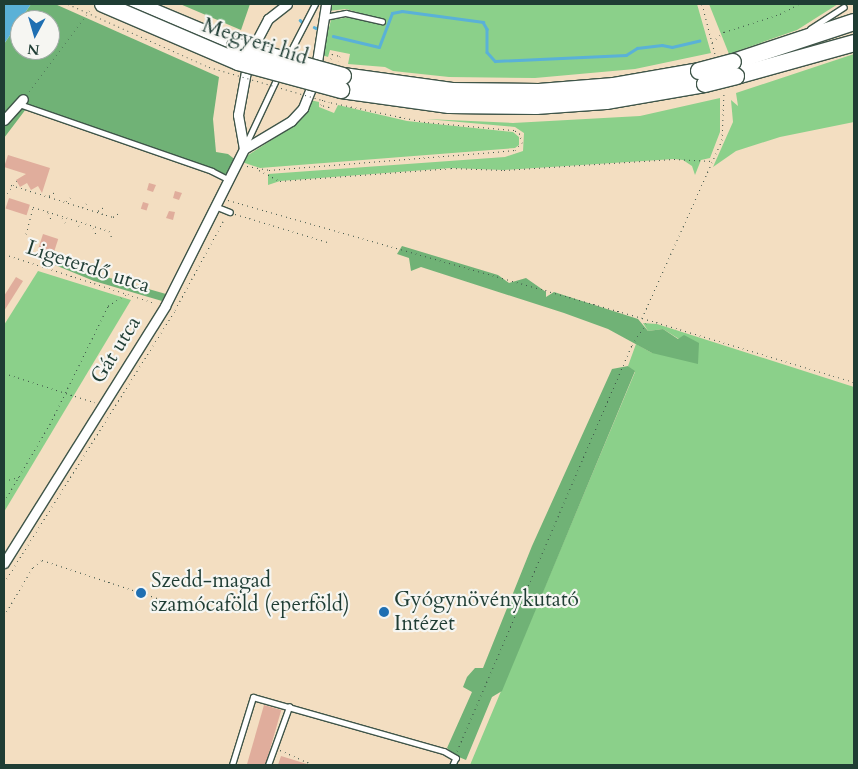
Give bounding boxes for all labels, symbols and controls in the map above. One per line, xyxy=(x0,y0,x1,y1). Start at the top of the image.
north arrow xyxy=(10,10,60,60)
street label: Megyeri híd xyxy=(199,13,311,71)
text: N xyxy=(26,39,41,60)
street label: Ligeterdő utca xyxy=(23,235,153,299)
street label: Gát utca xyxy=(86,312,146,388)
place label: Szedd-magad szamócaföld (eperföld) xyxy=(151,568,350,618)
marker: Szedd-magad szamócaföld (eperföld) xyxy=(135,587,147,599)
place label: Gyógynövénykutató Intézet xyxy=(394,587,579,637)
marker: Gyógynövénykutató Intézet xyxy=(378,606,390,618)

